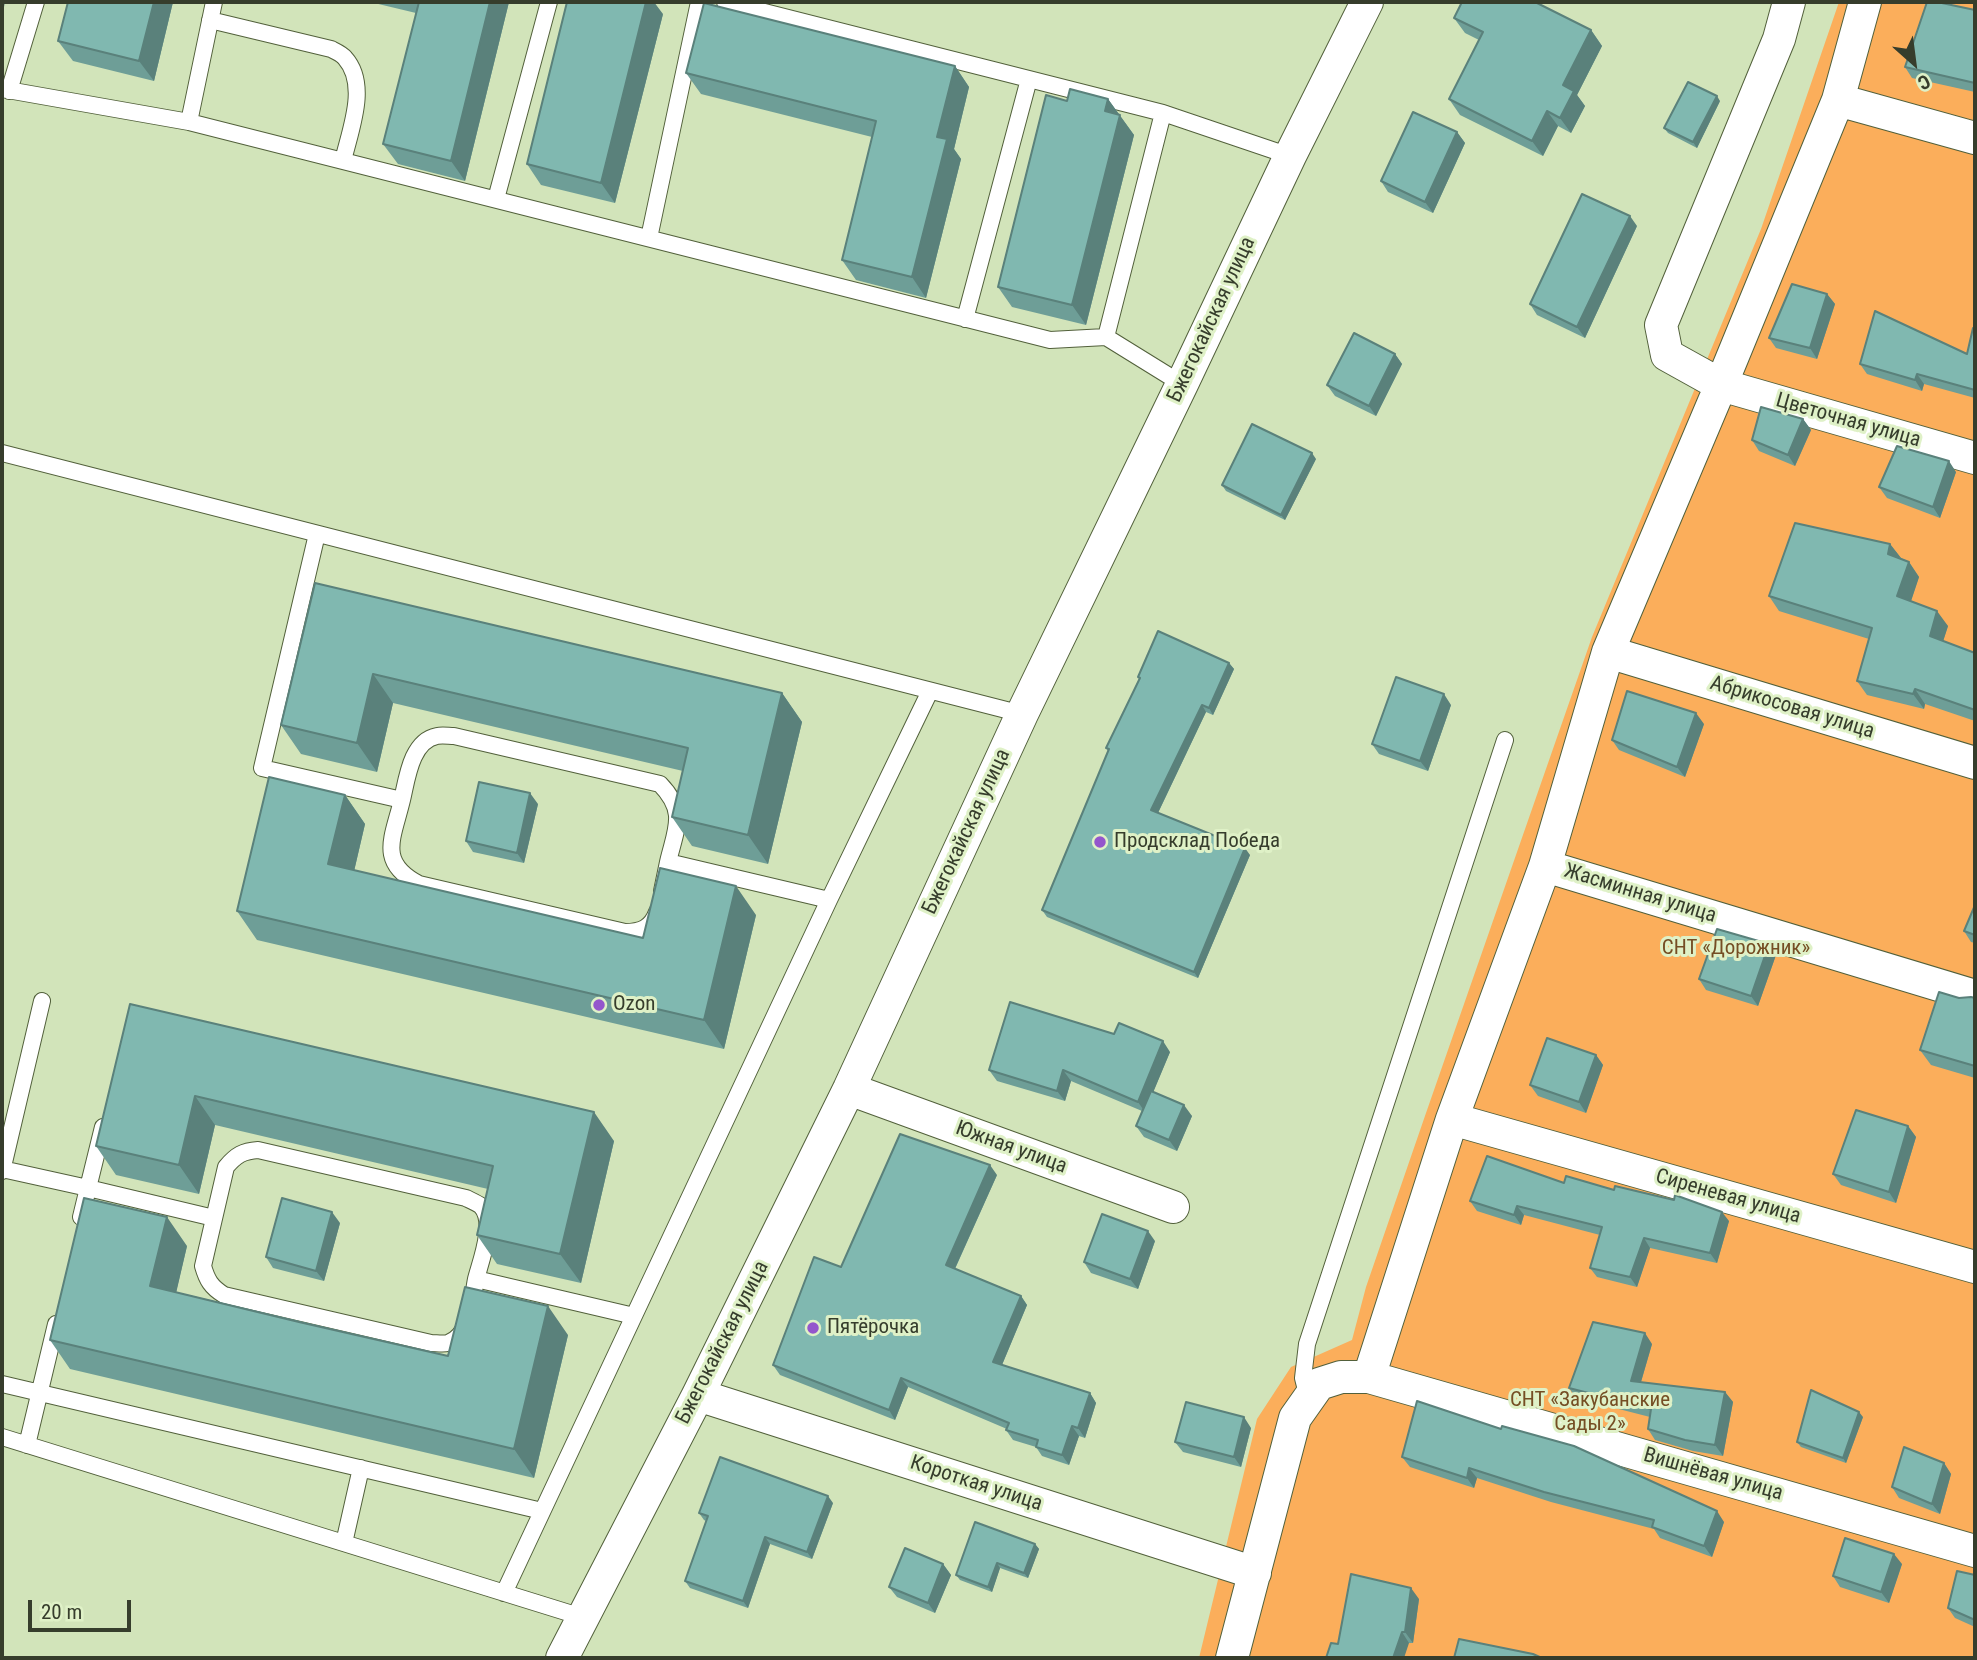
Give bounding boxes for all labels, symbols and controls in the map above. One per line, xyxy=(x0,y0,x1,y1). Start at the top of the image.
north arrow xyxy=(1879,28,1949,98)
text: С xyxy=(1914,69,1934,95)
street label: Бжегокайская улица xyxy=(1163,233,1261,407)
street label: Цветочная улица xyxy=(1773,388,1923,454)
street label: Абрикосовая улица xyxy=(1707,671,1877,745)
street label: Бжегокайская улица xyxy=(918,745,1016,919)
place label: Продсклад Победа xyxy=(1114,829,1280,855)
marker: Продсклад Победа xyxy=(1092,834,1108,850)
street label: Жасминная улица xyxy=(1561,859,1719,929)
park label: СНТ «Дорожник» xyxy=(1662,936,1810,962)
place label: Ozon xyxy=(613,992,655,1018)
marker: Ozon xyxy=(591,997,607,1013)
street label: Южная улица xyxy=(952,1116,1070,1180)
street label: Сиреневая улица xyxy=(1653,1164,1803,1230)
street label: Бжегокайская улица xyxy=(671,1257,775,1429)
place label: Пятёрочка xyxy=(827,1315,919,1341)
marker: Пятёрочка xyxy=(805,1320,821,1336)
park label: СНТ «Закубанские Сады 2» xyxy=(1510,1388,1670,1438)
street label: Вишнёвая улица xyxy=(1640,1443,1786,1507)
street label: Короткая улица xyxy=(907,1451,1045,1517)
scale bar xyxy=(32,1586,135,1630)
text: 20 m xyxy=(41,1600,82,1624)

